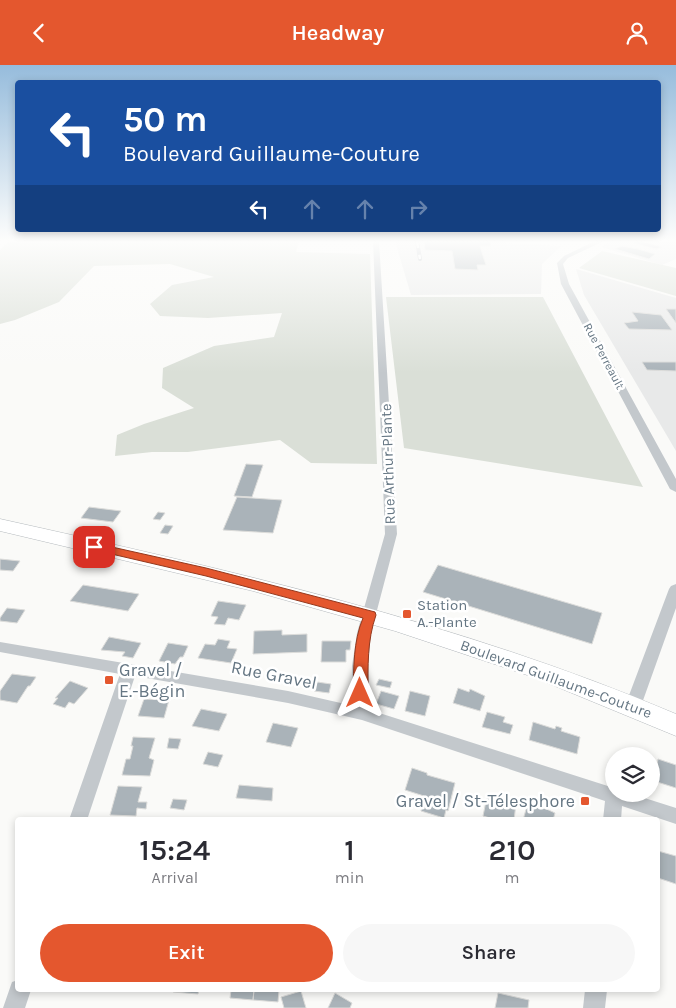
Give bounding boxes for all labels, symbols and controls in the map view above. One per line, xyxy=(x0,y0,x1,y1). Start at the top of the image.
icon: back xyxy=(25,19,53,47)
icon: person xyxy=(623,19,651,47)
text: Headway xyxy=(292,20,384,46)
text: 50 m xyxy=(123,99,208,140)
icon: left xyxy=(40,100,105,165)
text: Boulevard Guillaume-Couture xyxy=(123,141,420,167)
icon: left xyxy=(245,195,273,223)
icon: ahead xyxy=(298,195,326,223)
icon: ahead xyxy=(351,195,379,223)
icon: right xyxy=(404,195,432,223)
street label: Rue Perreault xyxy=(581,320,628,392)
street label: Rue Arthur-Plante xyxy=(377,403,399,525)
pin xyxy=(73,526,115,568)
icon: arrive xyxy=(80,533,108,561)
place label: Station A.-Plante xyxy=(417,596,477,631)
marker: Station A.-Plante xyxy=(401,608,413,620)
street label: Boulevard Guillaume-Couture xyxy=(458,636,654,722)
street label: Rue Gravel xyxy=(229,656,319,694)
place label: Gravel / E.-Bégin xyxy=(119,659,185,702)
position arrow xyxy=(333,666,385,718)
marker: Gravel / E.-Bégin xyxy=(103,674,115,686)
map controls xyxy=(605,747,660,802)
button: layers xyxy=(605,747,660,802)
place label: Gravel / St-Télesphore xyxy=(396,790,575,812)
marker: Gravel / St-Télesphore xyxy=(579,795,591,807)
text: 15:24 xyxy=(139,832,210,868)
text: 1 xyxy=(344,832,355,868)
text: 210 xyxy=(489,832,536,868)
text: Arrival xyxy=(151,868,198,887)
text: min xyxy=(335,868,364,887)
text: m xyxy=(505,868,520,887)
button: Exit xyxy=(40,924,333,982)
button: Share xyxy=(343,924,635,982)

